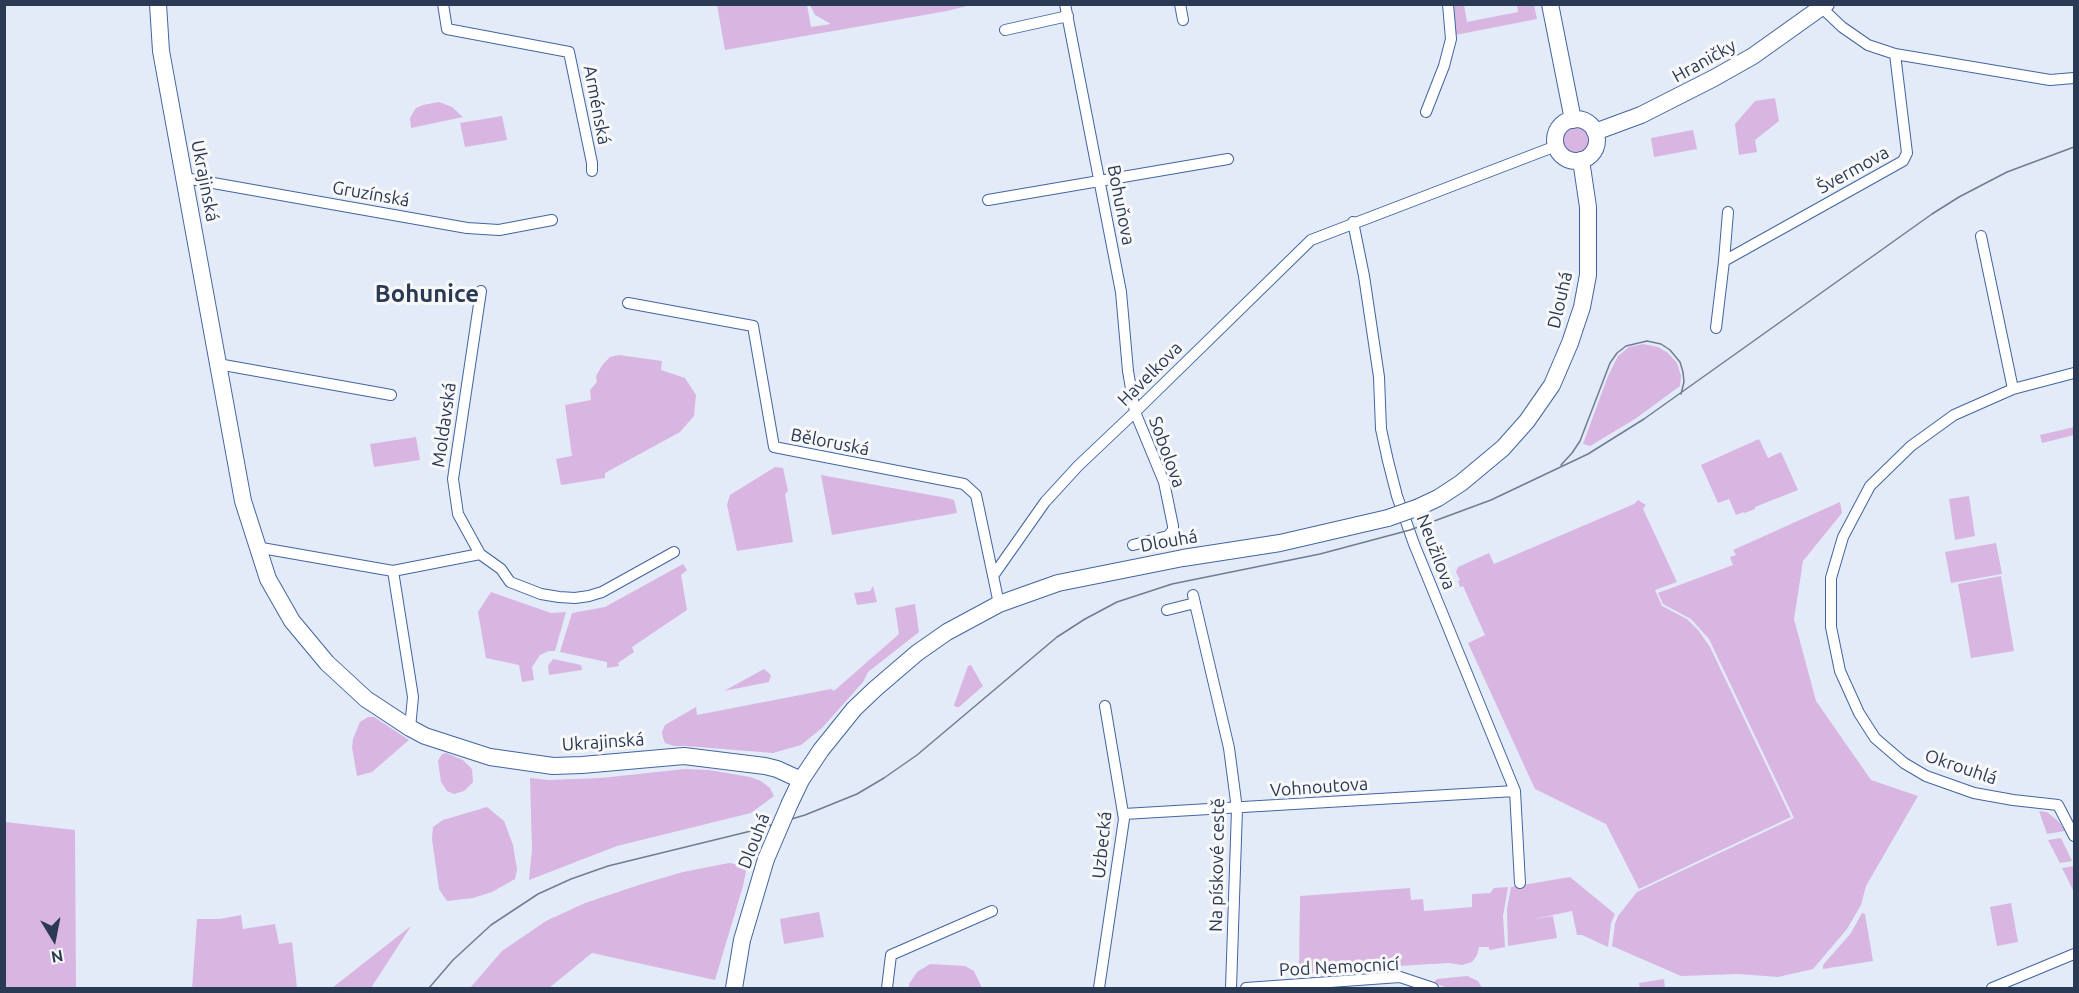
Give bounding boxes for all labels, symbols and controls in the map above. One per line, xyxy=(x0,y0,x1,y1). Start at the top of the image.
street label: Hraničky xyxy=(1668,35,1740,87)
street label: Arménská xyxy=(579,63,615,147)
street label: Ukrajinská xyxy=(187,138,223,224)
street label: Švermova xyxy=(1813,141,1893,199)
street label: Bohuňova xyxy=(1103,163,1139,247)
street label: Gruzínská xyxy=(331,177,411,211)
street label: Dlouhá xyxy=(1543,269,1577,331)
district label: Bohunice xyxy=(375,280,479,308)
street label: Havelkova xyxy=(1113,337,1187,411)
street label: Moldavská xyxy=(427,381,461,469)
street label: Sobolova xyxy=(1144,413,1190,491)
street label: Běloruská xyxy=(789,424,871,460)
street label: Neužilova xyxy=(1412,511,1460,593)
street label: Dlouhá xyxy=(1139,525,1199,557)
street label: Ukrajinská xyxy=(561,728,645,756)
street label: Okrouhlá xyxy=(1922,745,2000,789)
street label: Vohnoutova xyxy=(1269,773,1369,801)
street label: Na pískové cestě xyxy=(1205,798,1229,932)
street label: Dlouhá xyxy=(734,810,774,872)
street label: Uzbecká xyxy=(1088,810,1116,880)
north arrow xyxy=(24,909,84,969)
text: N xyxy=(50,947,65,967)
street label: Pod Nemocnicí xyxy=(1278,953,1400,981)

